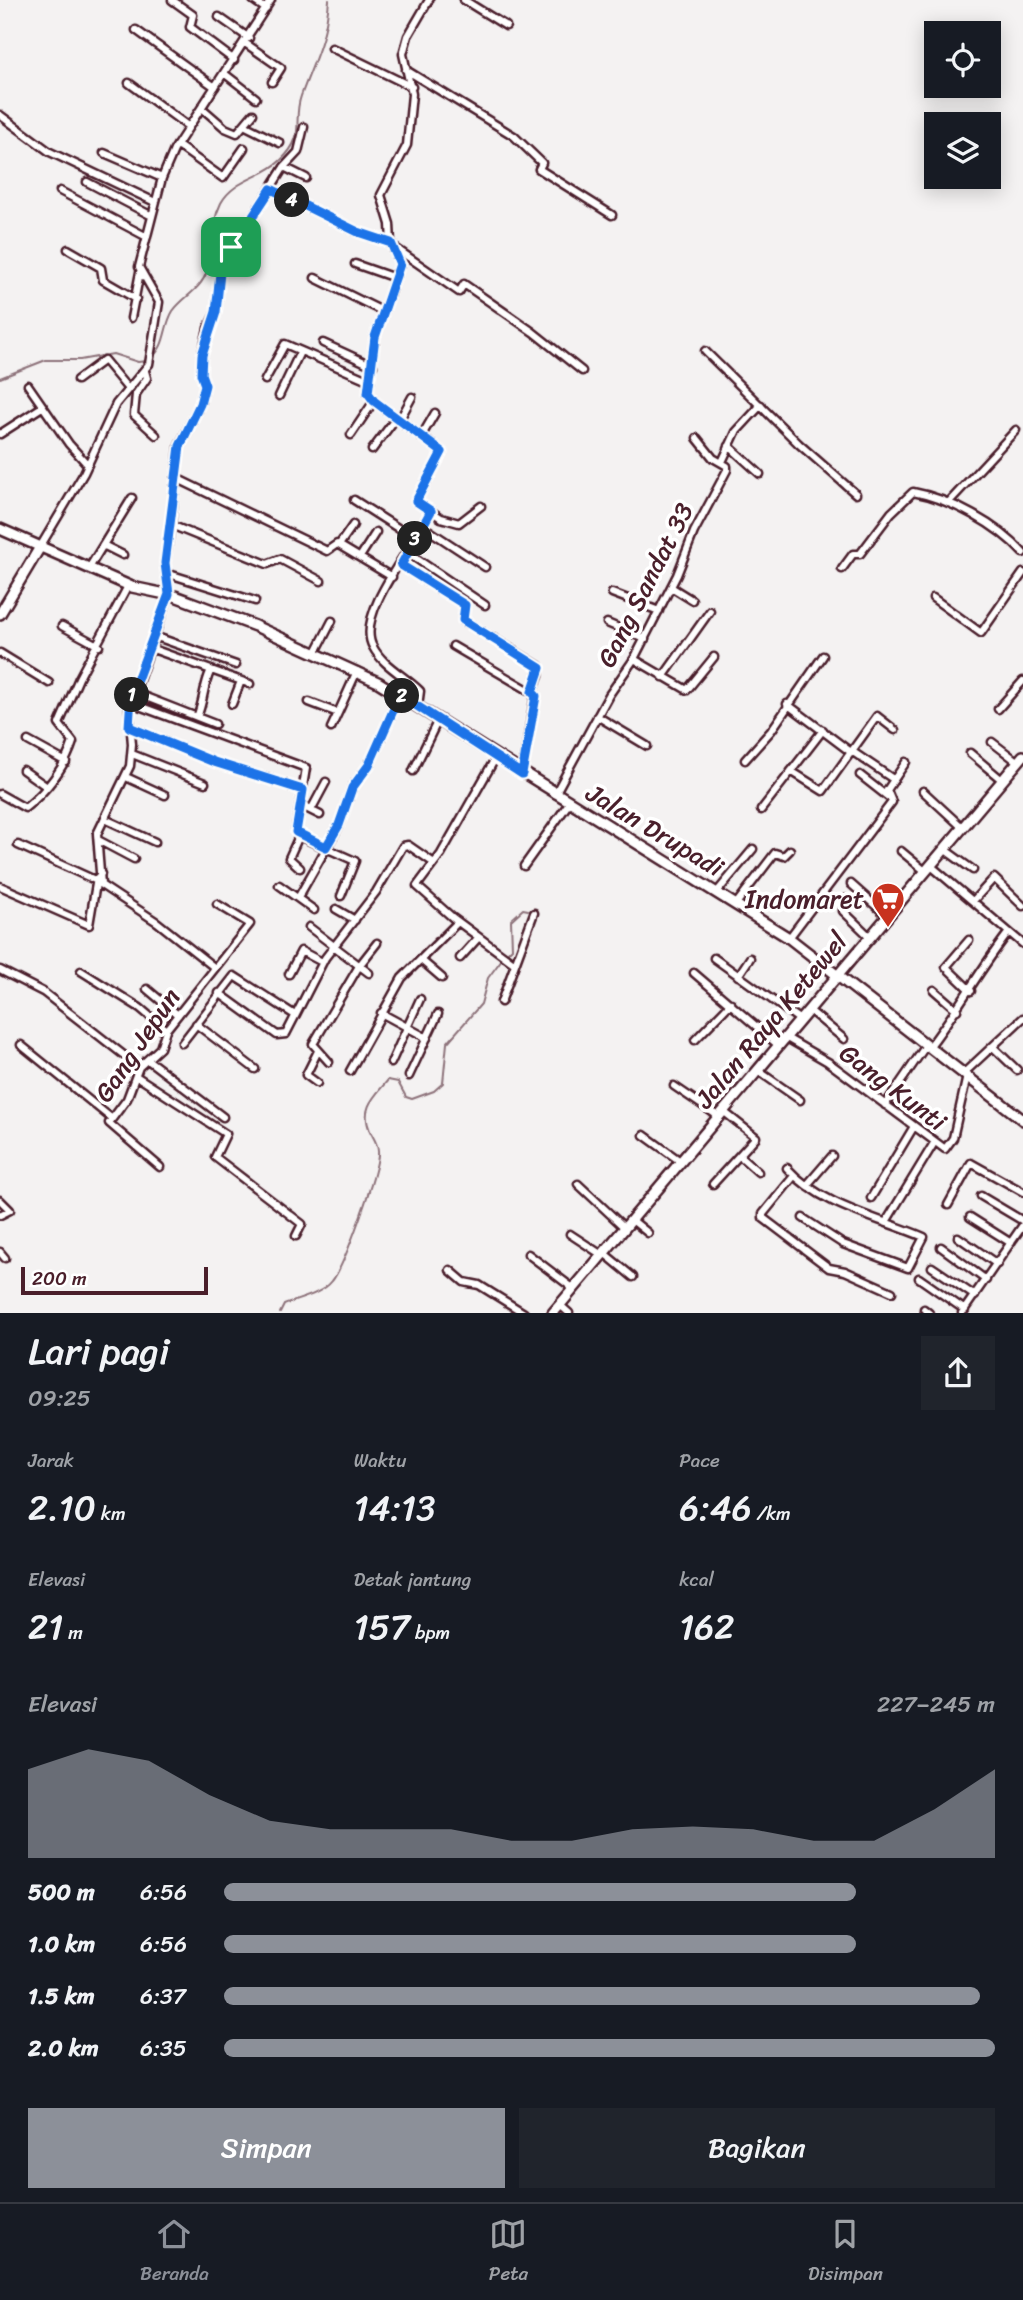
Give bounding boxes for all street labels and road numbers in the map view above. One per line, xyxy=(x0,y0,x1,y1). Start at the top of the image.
street label: Gang Sandat 33 xyxy=(584,494,706,676)
street label: Jalan Drupadi xyxy=(576,770,734,890)
street label: Jalan Raya Ketewel xyxy=(682,920,860,1120)
street label: Gang Jepun xyxy=(81,978,193,1112)
street label: Gang Kunti xyxy=(829,1031,958,1144)

